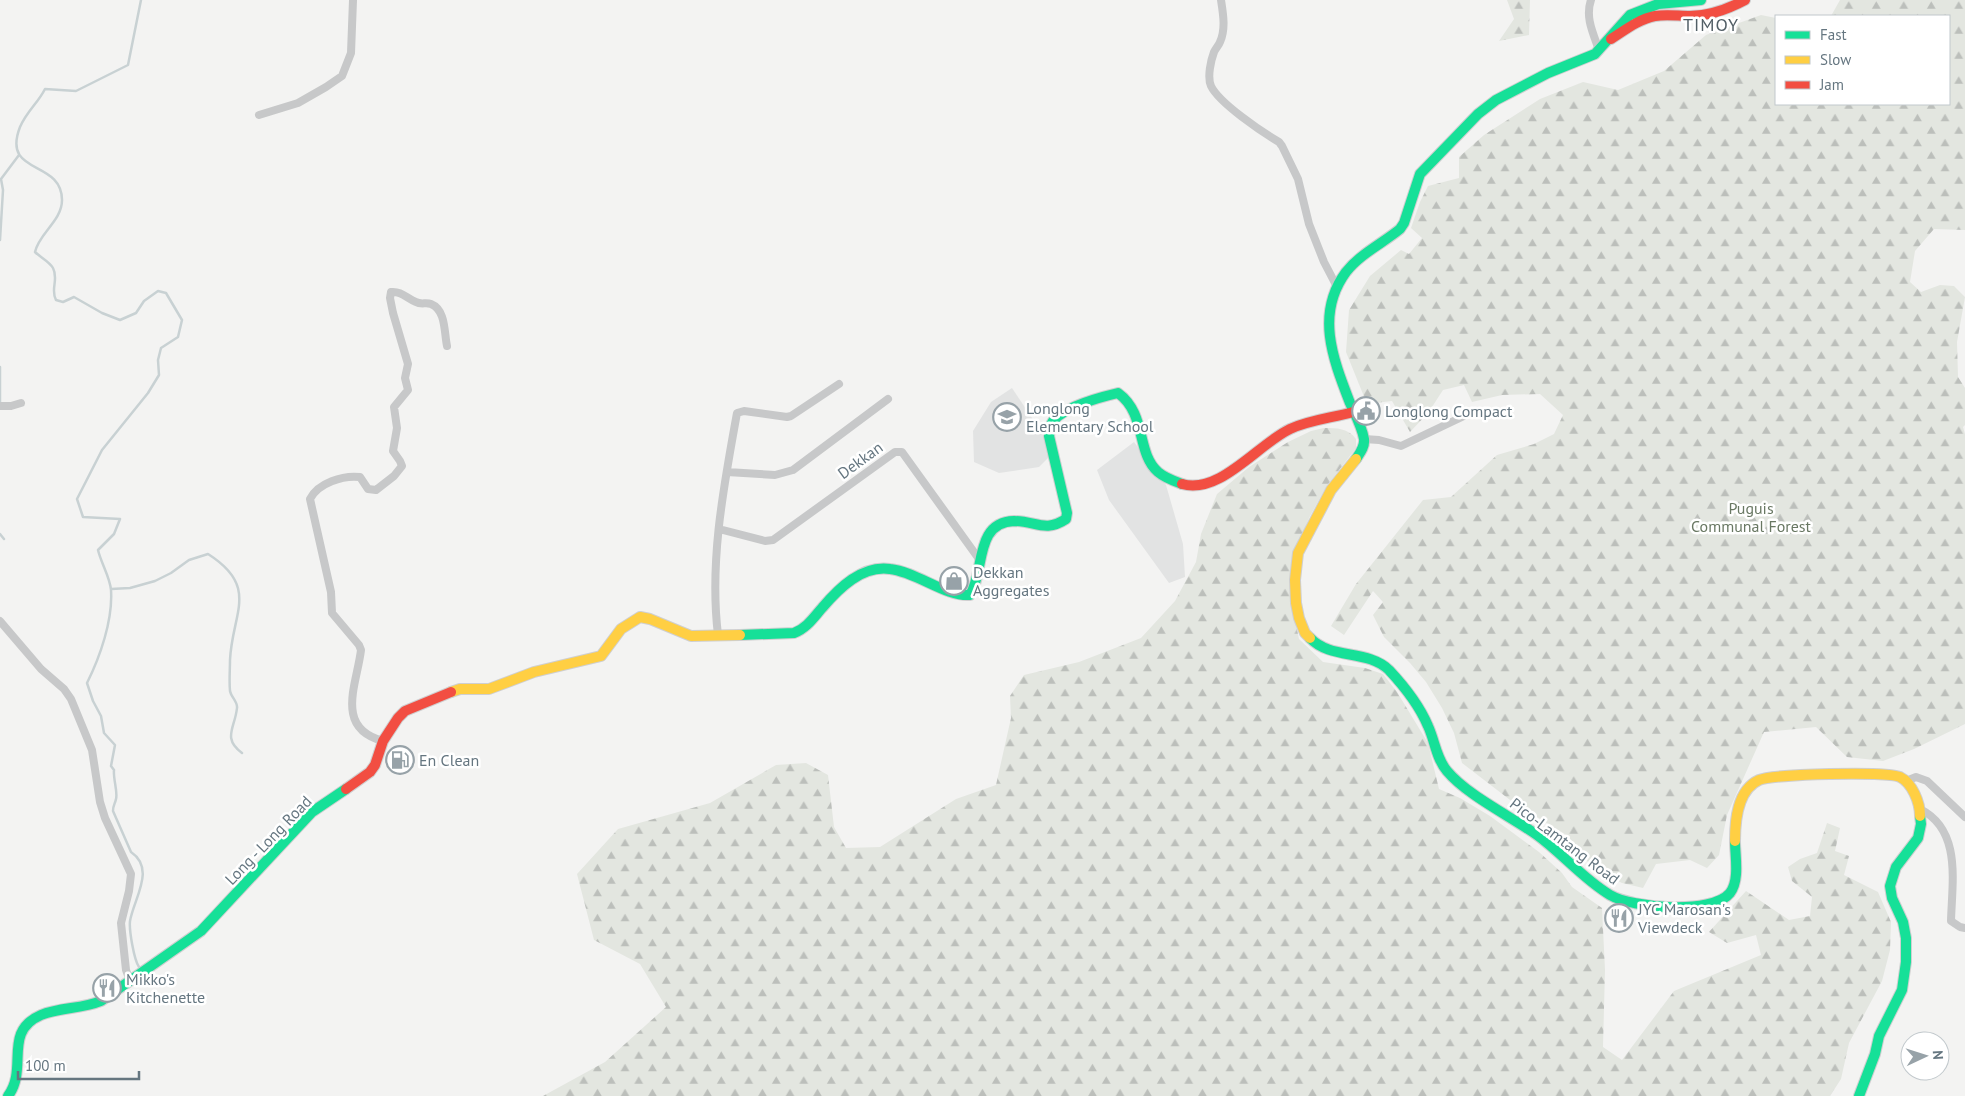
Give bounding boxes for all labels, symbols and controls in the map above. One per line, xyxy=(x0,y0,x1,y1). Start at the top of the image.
district label: TIMOY xyxy=(1683,13,1739,36)
legend xyxy=(1775,15,1950,105)
text: Fast xyxy=(1820,25,1847,44)
text: Slow xyxy=(1820,50,1851,69)
text: Jam xyxy=(1819,75,1844,94)
public building icon: Longlong Compact xyxy=(1351,396,1381,426)
place label: Longlong Elementary School xyxy=(1026,398,1154,436)
place label: Longlong Compact xyxy=(1385,401,1513,421)
school or university icon: Longlong Elementary School xyxy=(992,402,1022,432)
street label: Dekkan xyxy=(834,437,886,483)
park label: Puguis Communal Forest xyxy=(1691,498,1812,536)
place label: Dekkan Aggregates xyxy=(973,562,1050,600)
shop icon: Dekkan Aggregates xyxy=(939,566,969,596)
fuel station icon: En Clean xyxy=(385,745,415,775)
place label: En Clean xyxy=(419,750,479,770)
street label: Long - Long Road xyxy=(220,791,316,889)
street label: Pico-Lamtang Road xyxy=(1506,793,1624,889)
place label: JYC Marosan's Viewdeck xyxy=(1637,899,1731,937)
restaurant icon: JYC Marosan's Viewdeck xyxy=(1604,903,1634,933)
place label: Mikko's Kitchenette xyxy=(126,969,205,1007)
restaurant icon: Mikko's Kitchenette xyxy=(92,973,122,1003)
north arrow xyxy=(1900,1031,1950,1081)
scale bar xyxy=(18,1048,139,1080)
text: N xyxy=(1929,1050,1947,1060)
text: 100 m xyxy=(25,1056,66,1075)

